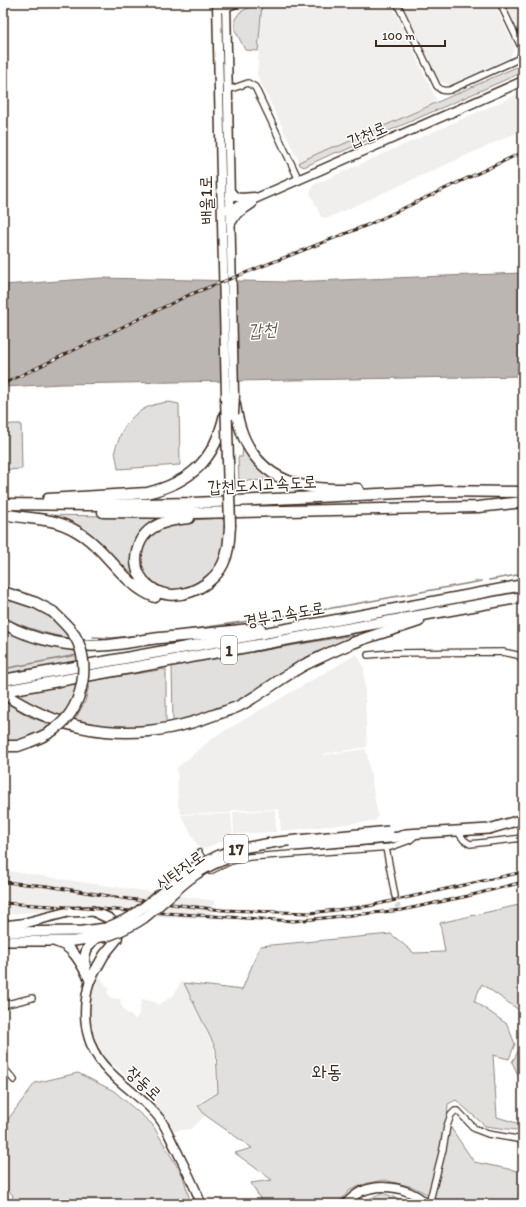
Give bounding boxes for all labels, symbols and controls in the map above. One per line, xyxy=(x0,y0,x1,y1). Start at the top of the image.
scale bar xyxy=(376,22,445,48)
text: 100 m xyxy=(382,29,415,43)
street label: 갑천로 xyxy=(344,117,390,151)
street label: 배울1로 xyxy=(196,175,216,225)
water label: 갑천 xyxy=(247,318,279,342)
street label: 갑천도시고속도로 xyxy=(207,471,317,497)
street label: 경부고속도로 xyxy=(242,597,326,631)
road number: 1 xyxy=(221,636,237,664)
road number: 17 xyxy=(224,835,248,863)
street label: 신탄진로 xyxy=(152,846,208,894)
district label: 와동 xyxy=(312,1060,342,1083)
street label: 장동로 xyxy=(122,1062,166,1104)

